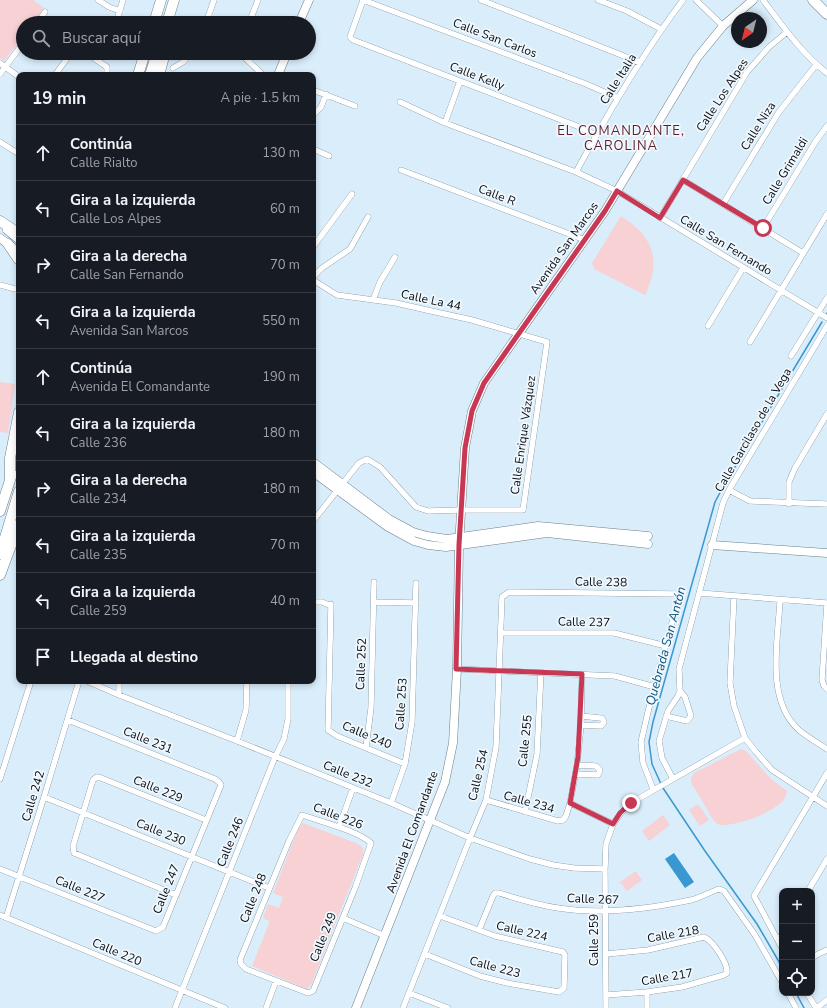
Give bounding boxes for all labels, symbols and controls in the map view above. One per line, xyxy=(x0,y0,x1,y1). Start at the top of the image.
north arrow xyxy=(731,12,767,48)
street label: Calle San Carlos xyxy=(451,15,540,61)
search box xyxy=(16,16,316,60)
icon: search xyxy=(30,27,52,49)
text: Buscar aquí xyxy=(62,28,140,48)
street label: Calle Italia xyxy=(596,51,640,107)
street label: Calle Los Alpes xyxy=(692,55,752,135)
street label: Calle Kelly xyxy=(447,58,508,94)
text: 19 min xyxy=(32,87,86,110)
text: A pie · 1.5 km xyxy=(220,89,300,107)
street label: Calle Niza xyxy=(737,99,779,153)
district label: EL COMANDANTE, CAROLINA xyxy=(557,122,685,155)
text: Continúa xyxy=(70,134,132,154)
street label: Calle Grimaldi xyxy=(758,134,812,208)
icon: ahead xyxy=(32,142,54,164)
text: 130 m xyxy=(262,144,300,162)
text: Calle Rialto xyxy=(70,154,137,172)
street label: Calle R xyxy=(476,181,518,209)
text: Gira a la izquierda xyxy=(70,190,196,210)
icon: left xyxy=(32,198,54,220)
street label: Avenida San Marcos xyxy=(526,198,602,297)
text: 60 m xyxy=(270,200,300,218)
text: Calle Los Alpes xyxy=(70,210,161,228)
street label: Calle San Fernando xyxy=(677,211,775,279)
route start xyxy=(754,219,772,237)
text: Gira a la derecha xyxy=(70,246,187,266)
icon: right xyxy=(32,254,54,276)
text: 70 m xyxy=(270,256,300,274)
text: Calle San Fernando xyxy=(70,266,184,284)
street label: Calle La 44 xyxy=(399,286,463,314)
text: Gira a la izquierda xyxy=(70,302,196,322)
icon: left xyxy=(32,310,54,332)
text: 550 m xyxy=(262,312,300,330)
text: Avenida San Marcos xyxy=(70,322,188,340)
text: Continúa xyxy=(70,358,132,378)
street label: Calle Garcilaso de la Vega xyxy=(711,365,795,495)
icon: ahead xyxy=(32,366,54,388)
text: 190 m xyxy=(262,368,300,386)
street label: Calle Enrique Vázquez xyxy=(507,374,539,495)
text: Avenida El Comandante xyxy=(70,378,210,396)
text: Gira a la izquierda xyxy=(70,414,196,434)
icon: left xyxy=(32,422,54,444)
text: 180 m xyxy=(262,424,300,442)
text: Calle 236 xyxy=(70,434,127,452)
text: Gira a la derecha xyxy=(70,470,187,490)
icon: right xyxy=(32,478,54,500)
text: 180 m xyxy=(262,480,300,498)
text: Calle 234 xyxy=(70,490,127,508)
text: Gira a la izquierda xyxy=(70,526,196,546)
icon: left xyxy=(32,534,54,556)
text: 70 m xyxy=(270,536,300,554)
text: Calle 235 xyxy=(70,546,127,564)
street label: Calle 238 xyxy=(575,574,627,590)
text: Gira a la izquierda xyxy=(70,582,196,602)
water label: Quebrada San Antón xyxy=(641,584,691,708)
icon: left xyxy=(32,590,54,612)
text: 40 m xyxy=(270,592,300,610)
text: Calle 259 xyxy=(70,602,127,620)
street label: Calle 237 xyxy=(558,614,610,630)
street label: Calle 252 xyxy=(352,638,370,690)
icon: arrive xyxy=(32,646,54,668)
text: Llegada al destino xyxy=(70,647,198,667)
street label: Calle 253 xyxy=(391,677,411,731)
street label: Calle 255 xyxy=(514,714,536,768)
street label: Calle 240 xyxy=(340,717,394,753)
street label: Calle 231 xyxy=(121,723,175,757)
street label: Calle 254 xyxy=(464,748,492,802)
street label: Calle 232 xyxy=(321,757,375,791)
street label: Calle 242 xyxy=(18,769,48,823)
street label: Avenida El Comandante xyxy=(382,769,442,895)
street label: Calle 229 xyxy=(131,772,185,806)
street label: Calle 234 xyxy=(502,787,556,817)
route end xyxy=(622,794,640,812)
street label: Calle 226 xyxy=(311,799,365,833)
street label: Calle 230 xyxy=(134,815,188,849)
street label: Calle 246 xyxy=(213,815,247,869)
street label: Calle 247 xyxy=(149,862,183,916)
street label: Calle 248 xyxy=(236,871,270,925)
street label: Calle 227 xyxy=(53,872,107,906)
map controls xyxy=(779,888,815,996)
button: + xyxy=(779,888,815,924)
street label: Calle 267 xyxy=(567,890,619,908)
street label: Calle 249 xyxy=(306,910,340,964)
street label: Calle 259 xyxy=(586,914,602,966)
street label: Calle 224 xyxy=(495,917,549,945)
street label: Calle 218 xyxy=(646,922,700,946)
button: − xyxy=(779,924,815,960)
street label: Calle 220 xyxy=(90,934,144,970)
street label: Calle 223 xyxy=(468,952,522,982)
button: locate xyxy=(779,960,815,996)
street label: Calle 217 xyxy=(640,965,694,989)

